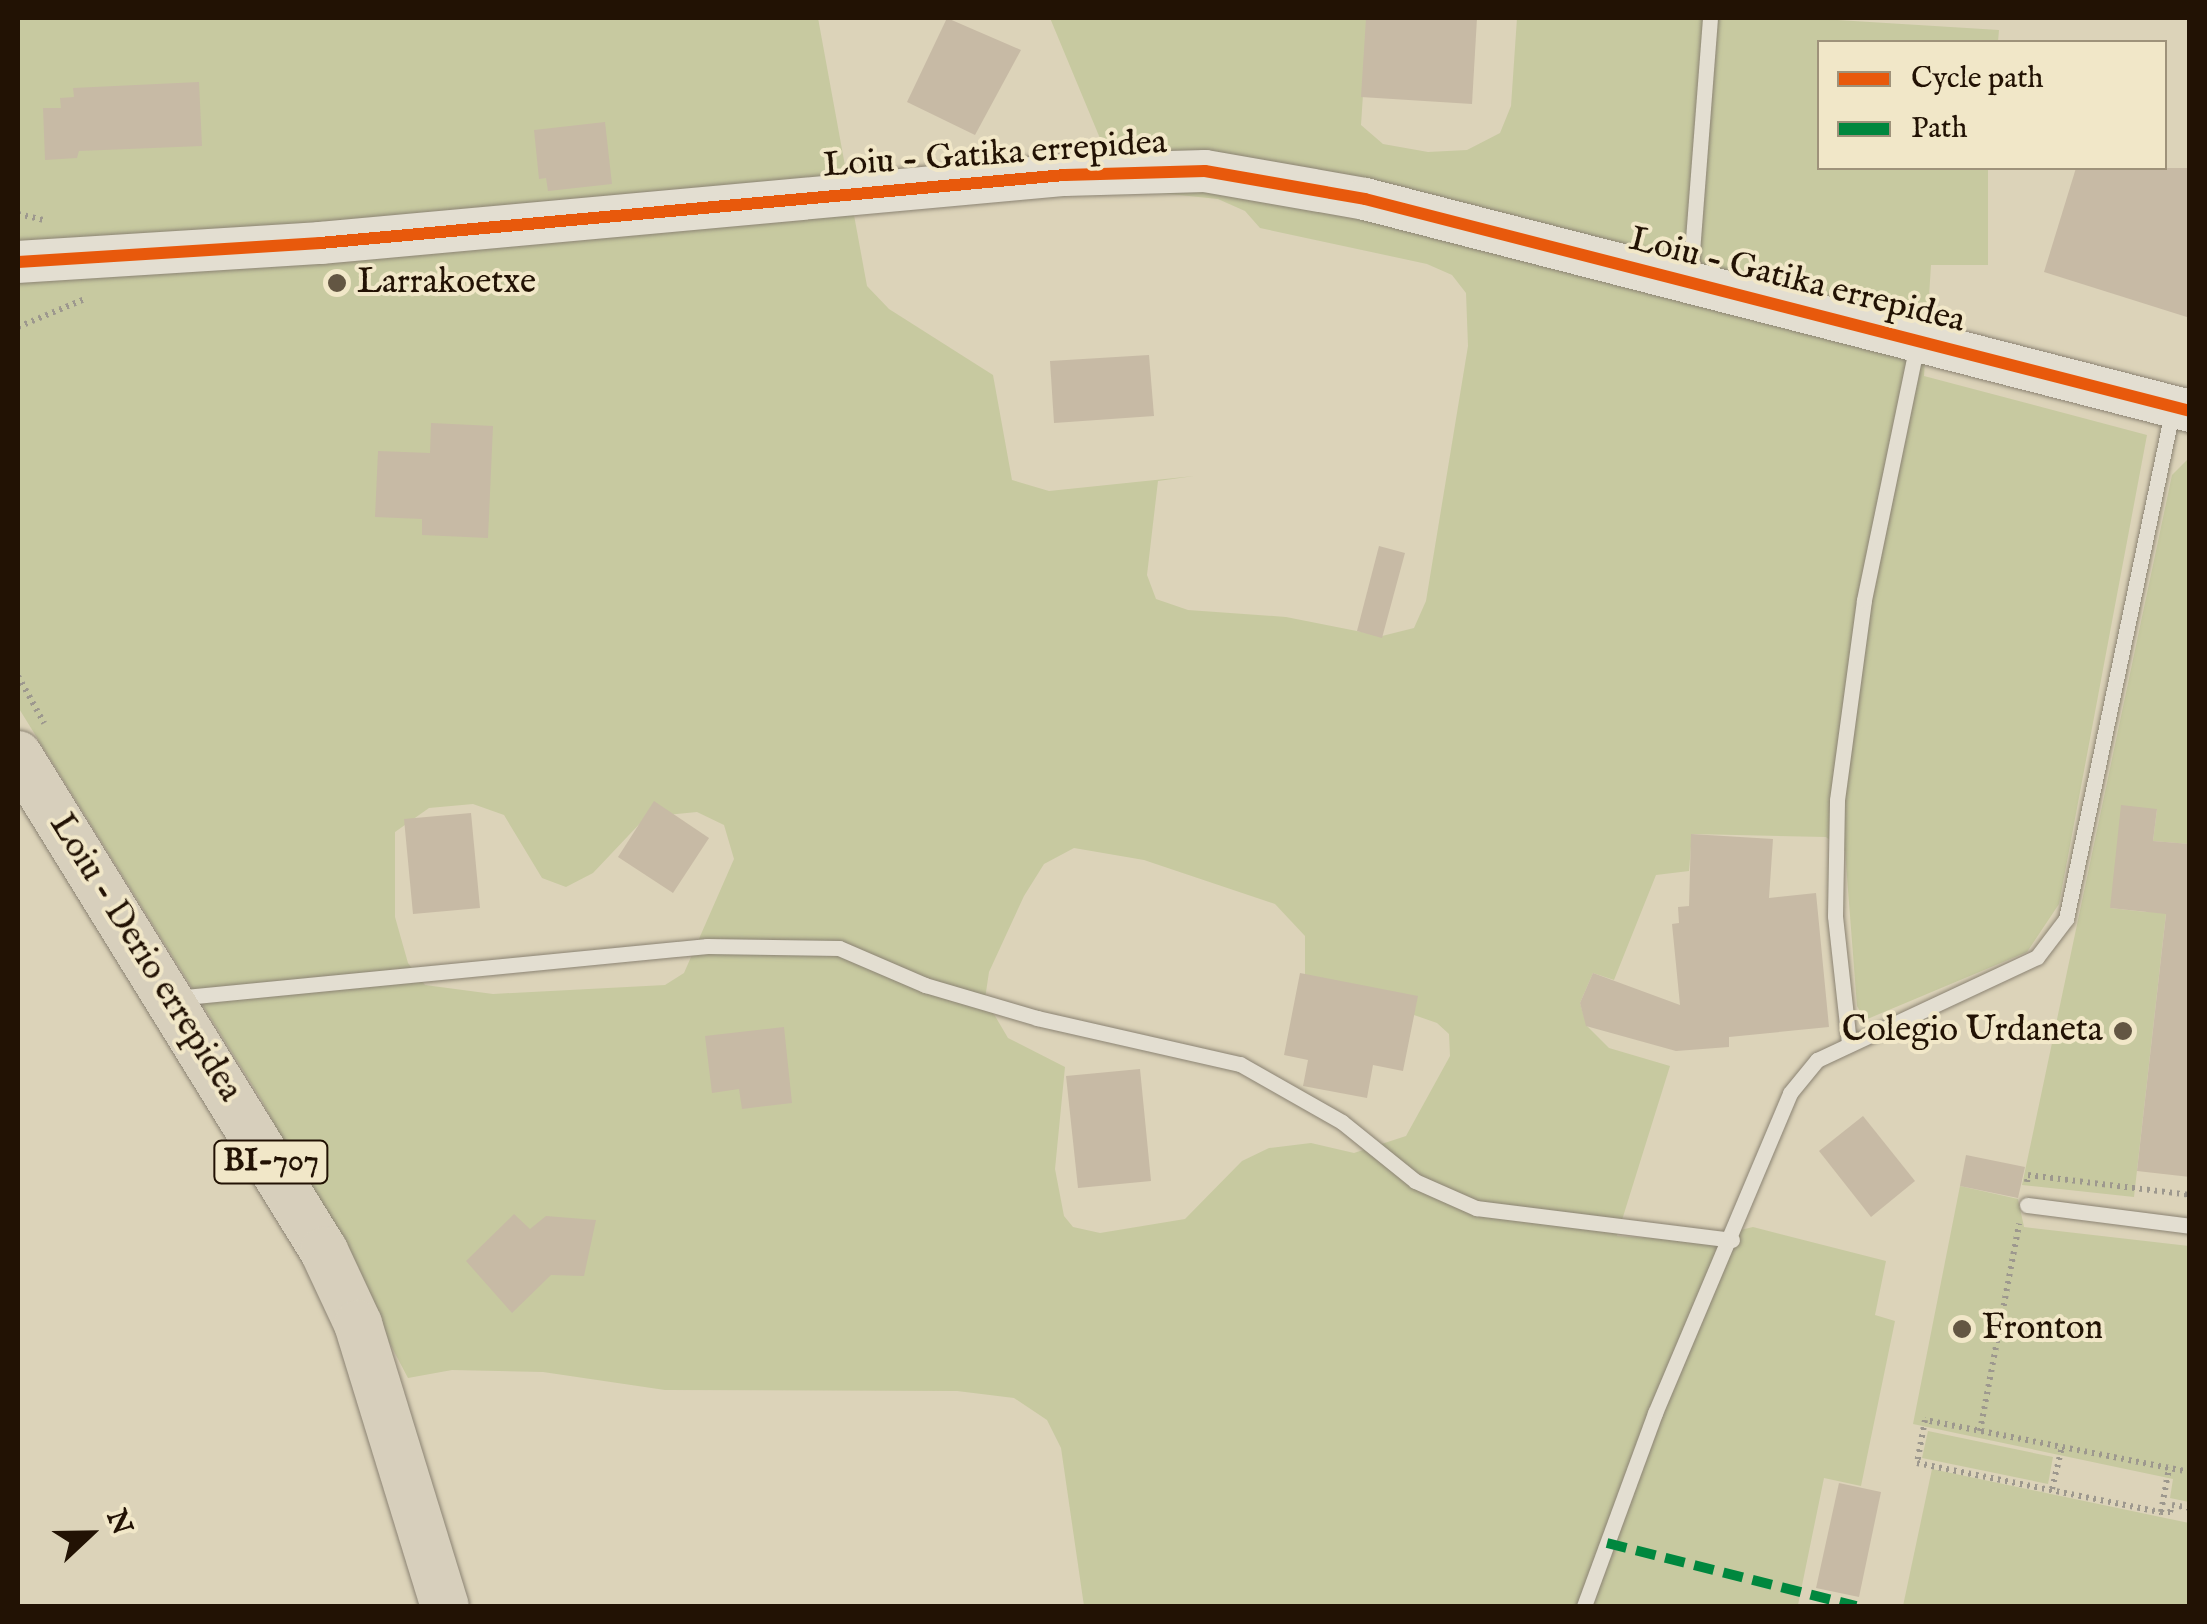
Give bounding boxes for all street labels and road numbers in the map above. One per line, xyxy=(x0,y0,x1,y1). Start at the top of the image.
street label: Loiu - Gatika errepidea xyxy=(822,122,1168,188)
street label: Loiu - Gatika errepidea xyxy=(1625,219,1969,343)
street label: Loiu - Derio errepidea xyxy=(39,806,251,1110)
road number: BI-707 xyxy=(211,1135,331,1189)

